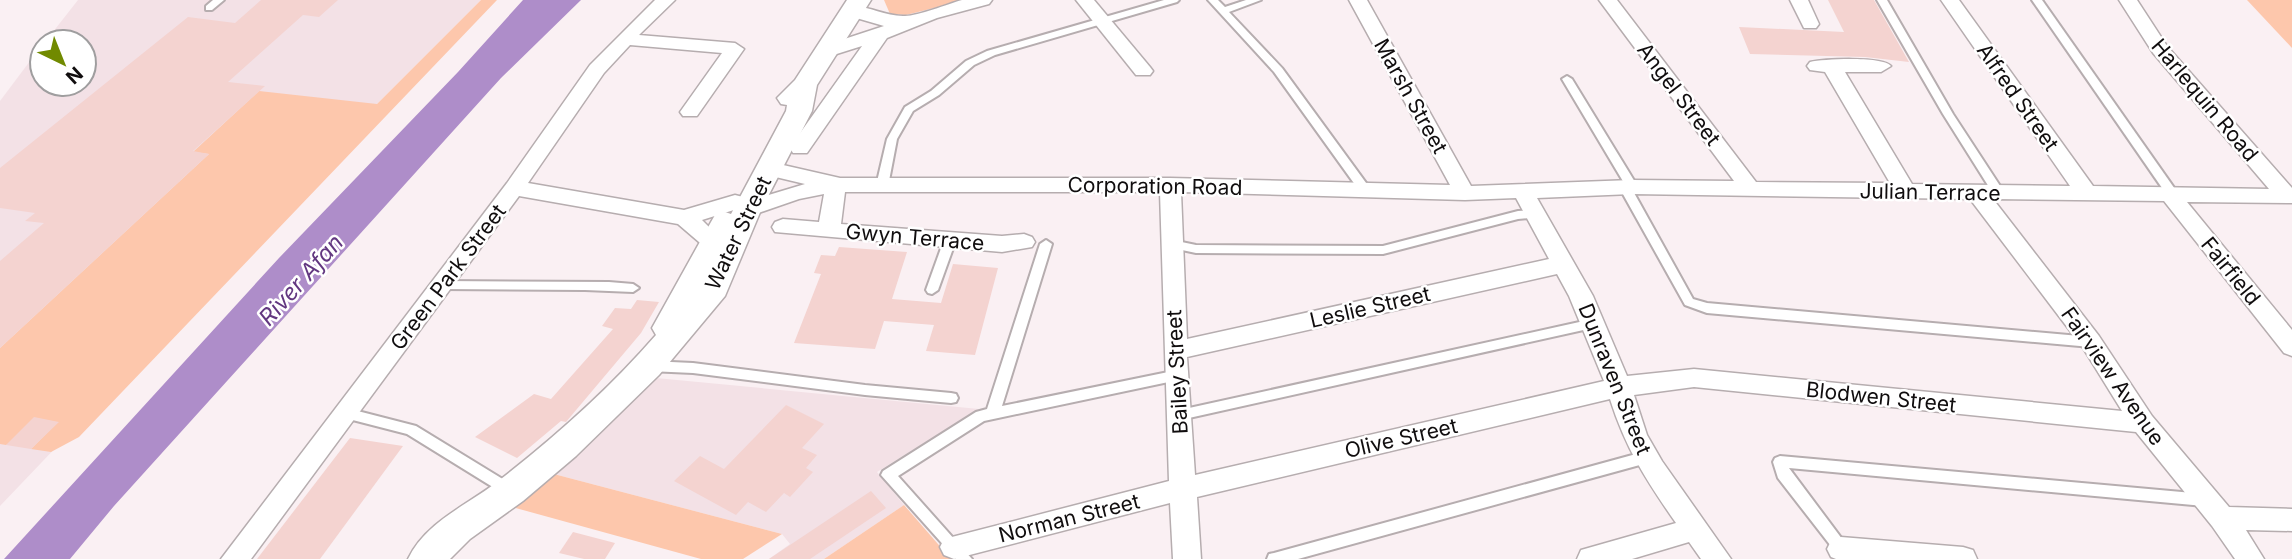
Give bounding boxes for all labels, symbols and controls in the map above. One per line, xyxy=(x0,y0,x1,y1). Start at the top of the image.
north arrow xyxy=(28,28,98,98)
street label: Marsh Street xyxy=(1369,34,1453,158)
street label: Harlequin Road xyxy=(2146,34,2264,166)
street label: Angel Street xyxy=(1632,38,1726,150)
street label: Alfred Street xyxy=(1972,39,2064,156)
text: N xyxy=(61,62,87,88)
street label: Water Street xyxy=(700,172,776,294)
street label: Corporation Road xyxy=(1067,172,1243,200)
street label: Julian Terrace xyxy=(1859,178,2001,206)
street label: Green Park Street xyxy=(385,199,511,355)
street label: Gwyn Terrace xyxy=(845,218,985,256)
water label: River Afan xyxy=(253,229,349,331)
street label: Fairfield xyxy=(2196,232,2266,310)
street label: Leslie Street xyxy=(1307,281,1433,333)
street label: Dunraven Street xyxy=(1573,300,1657,458)
street label: Fairview Avenue xyxy=(2056,302,2170,450)
street label: Bailey Street xyxy=(1161,309,1193,435)
street label: Blodwen Street xyxy=(1805,377,1957,417)
street label: Olive Street xyxy=(1342,413,1460,463)
street label: Norman Street xyxy=(996,488,1142,548)

